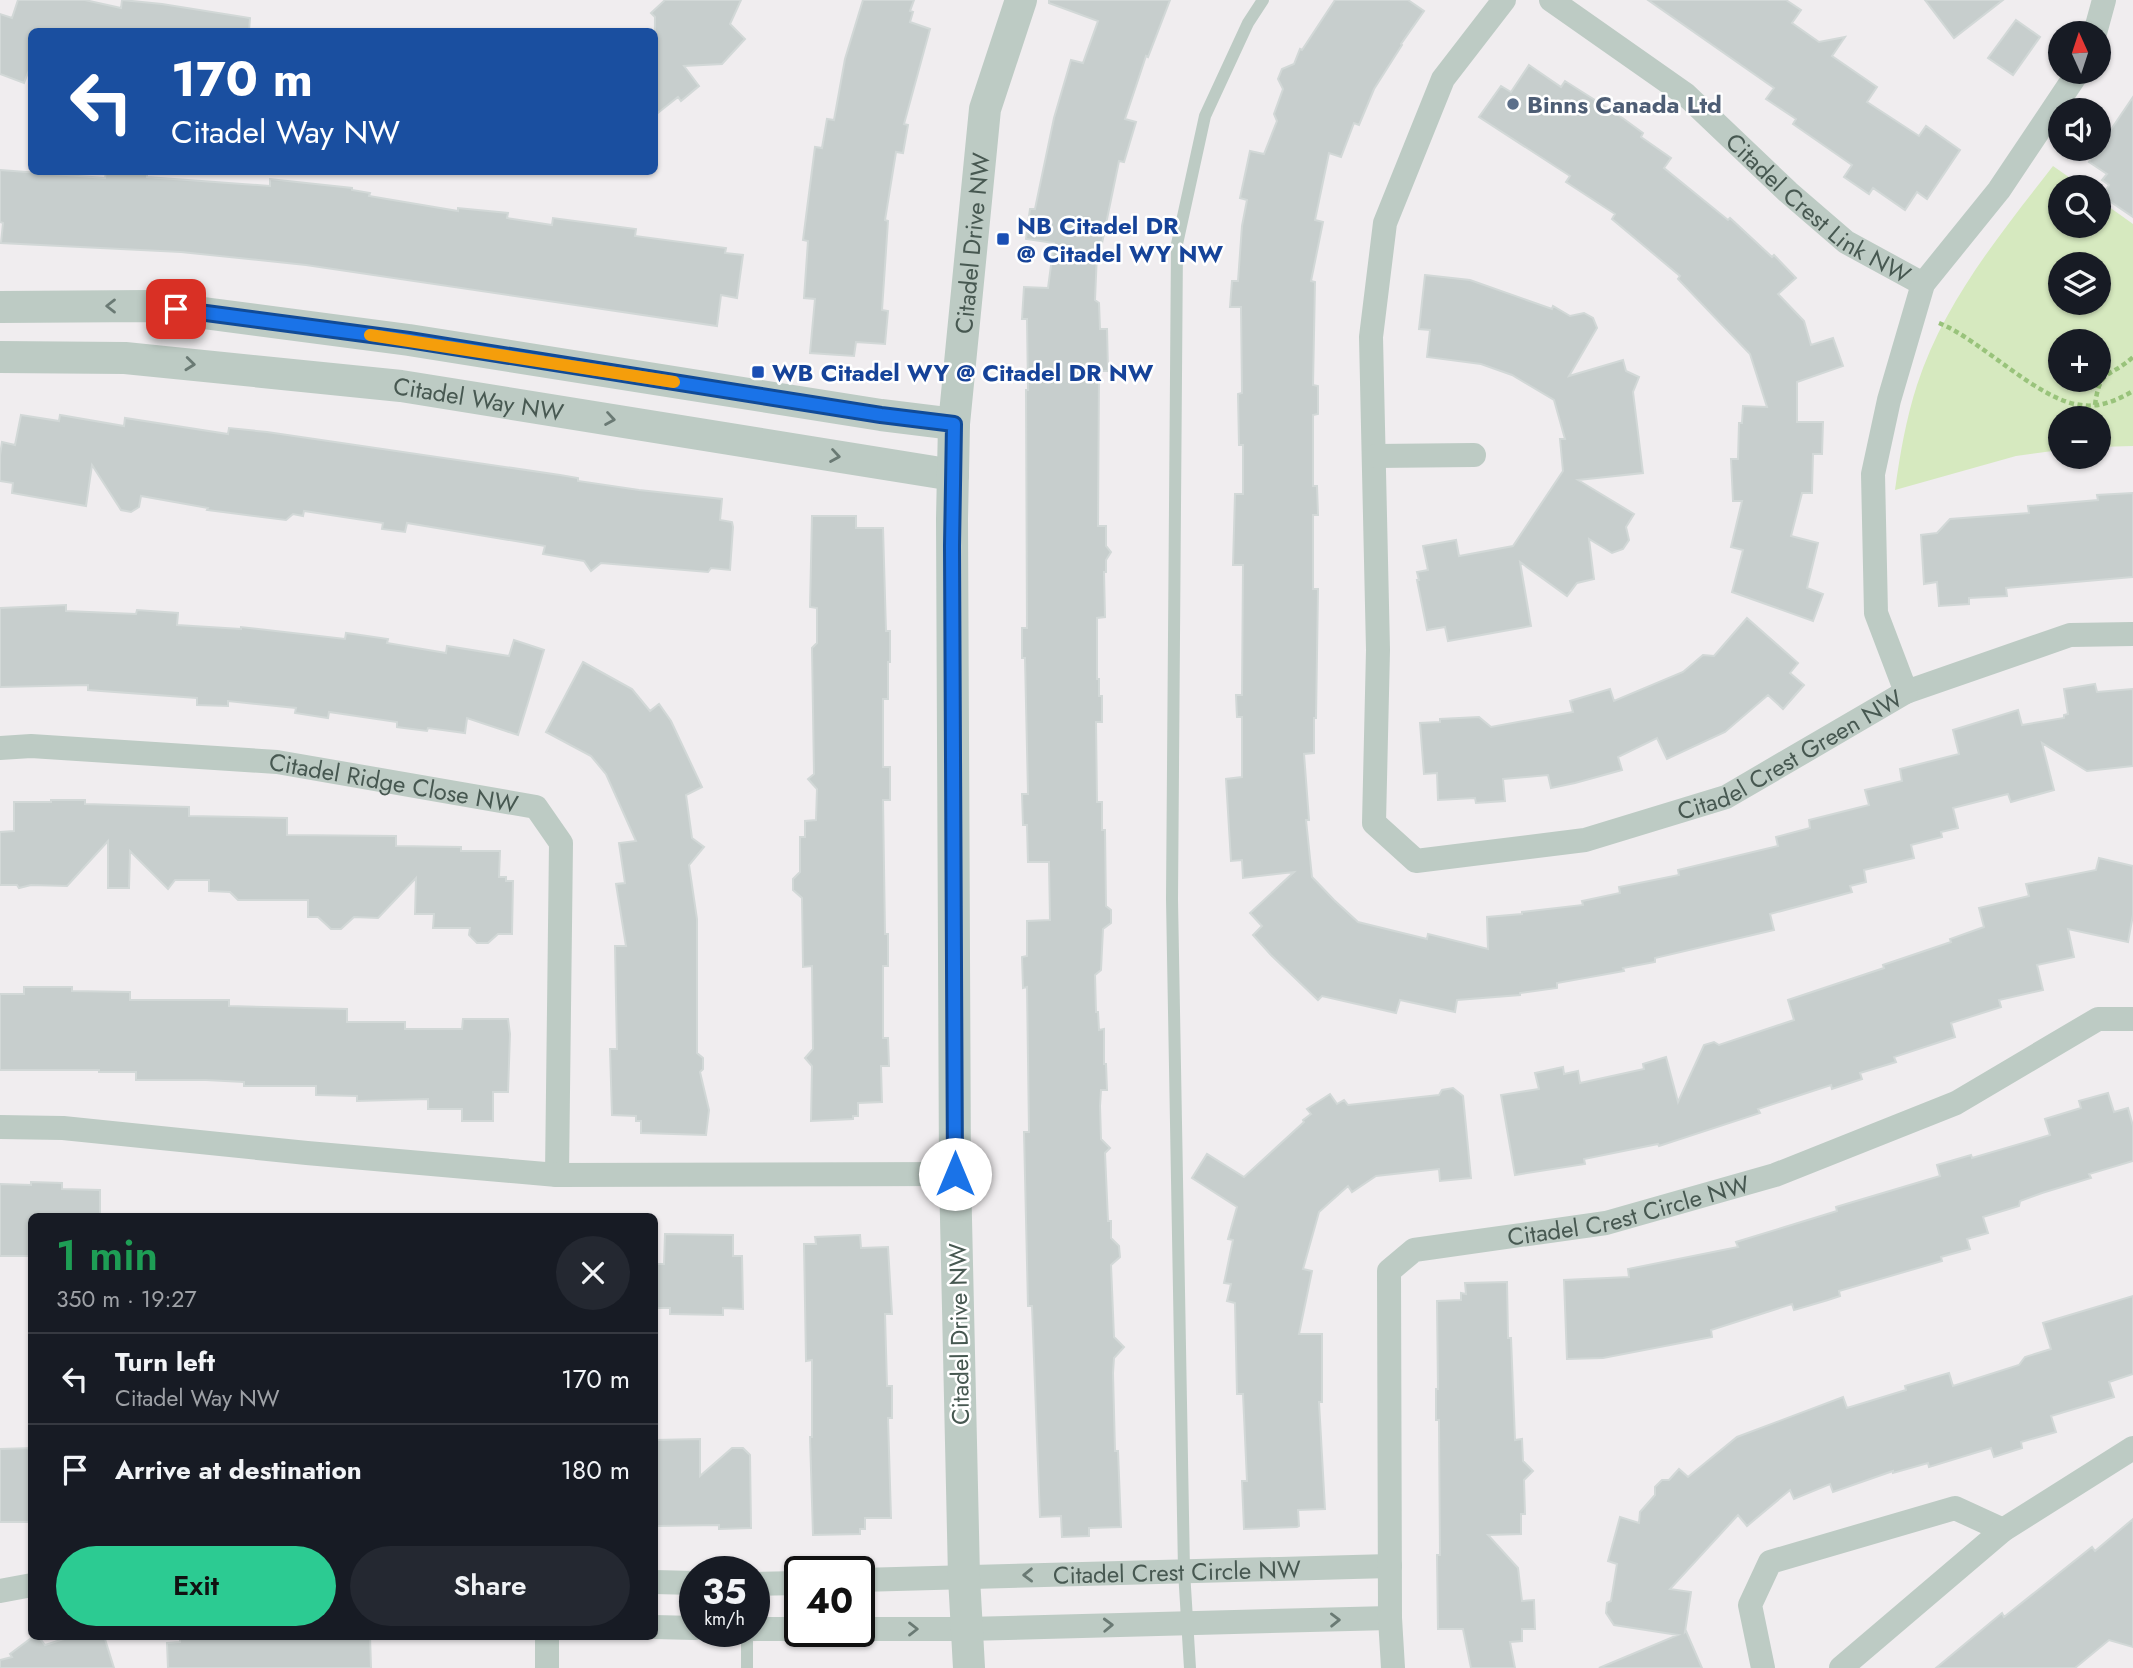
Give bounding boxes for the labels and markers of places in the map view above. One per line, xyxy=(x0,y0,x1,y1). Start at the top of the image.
place label: Binns Canada Ltd xyxy=(1527,87,1722,122)
marker: Binns Canada Ltd xyxy=(1505,96,1521,112)
place label: NB Citadel DR @ Citadel WY NW xyxy=(1017,208,1224,271)
marker: NB Citadel DR @ Citadel WY NW xyxy=(995,231,1011,247)
pin xyxy=(146,279,206,339)
place label: WB Citadel WY @ Citadel DR NW xyxy=(772,355,1154,390)
marker: WB Citadel WY @ Citadel DR NW xyxy=(750,364,766,380)

